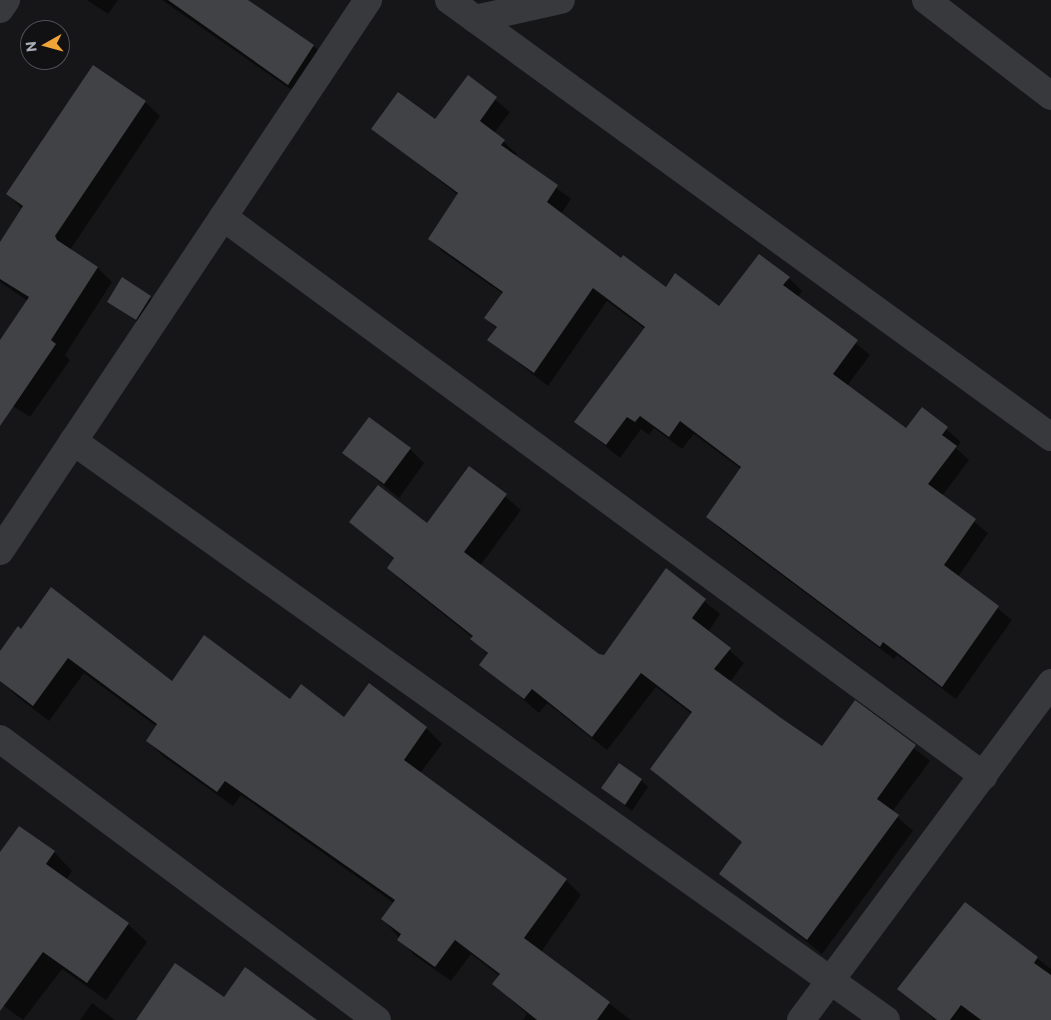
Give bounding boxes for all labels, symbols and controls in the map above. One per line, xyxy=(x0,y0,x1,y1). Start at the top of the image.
north arrow xyxy=(20,20,70,70)
text: N xyxy=(22,41,40,53)

